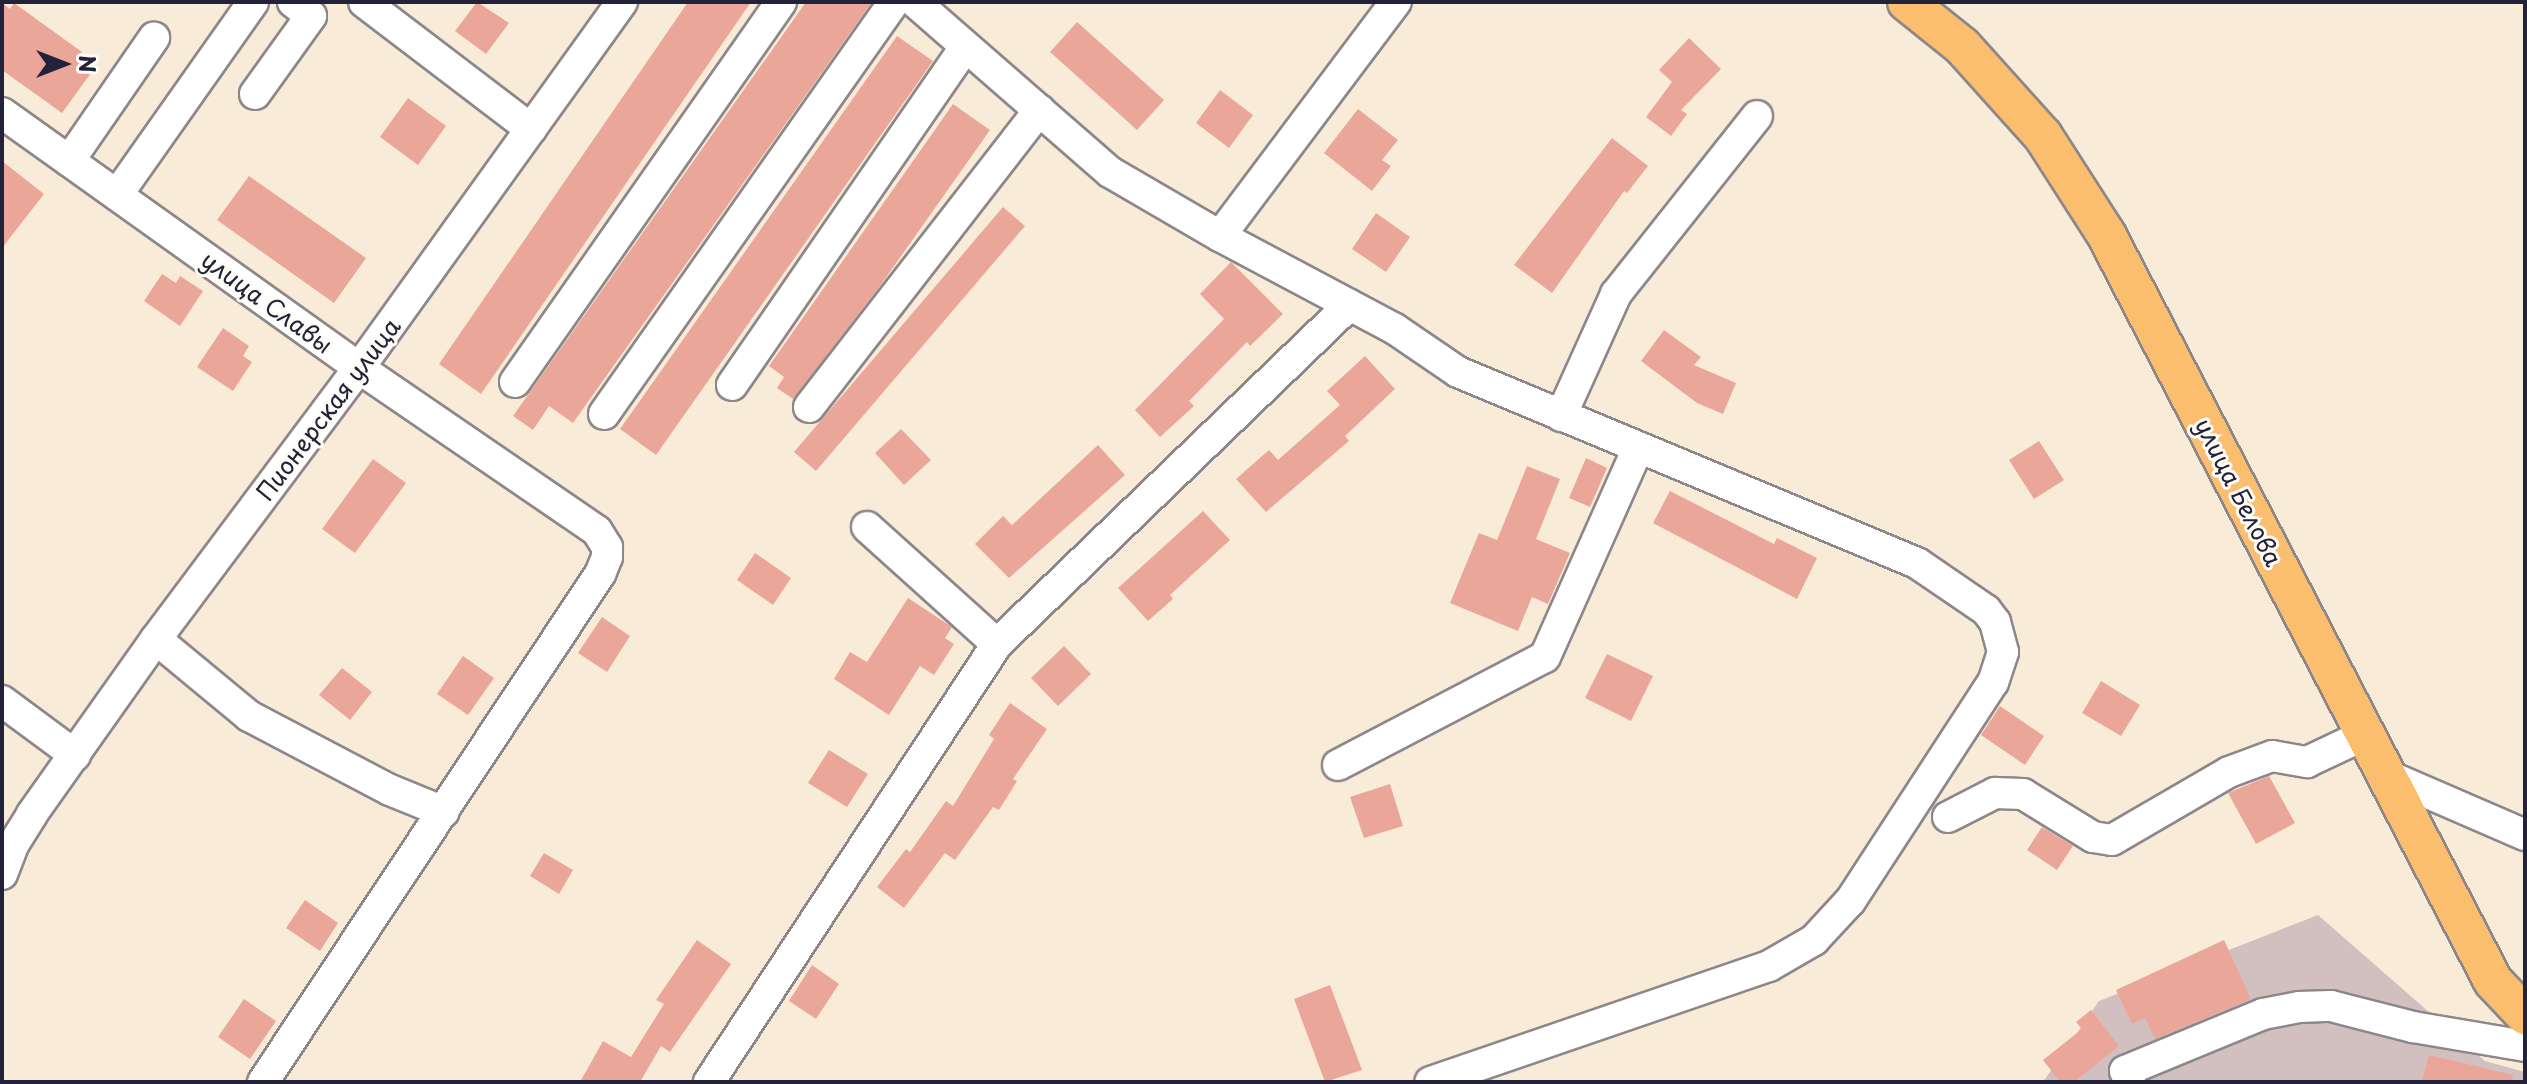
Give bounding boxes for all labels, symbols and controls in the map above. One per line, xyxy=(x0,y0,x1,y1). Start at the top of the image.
north arrow xyxy=(24,24,104,104)
text: N xyxy=(72,55,105,73)
street label: улица Славы xyxy=(195,244,339,360)
street label: Пионерская улица xyxy=(250,312,406,506)
street label: улица Белова xyxy=(2189,413,2289,571)

